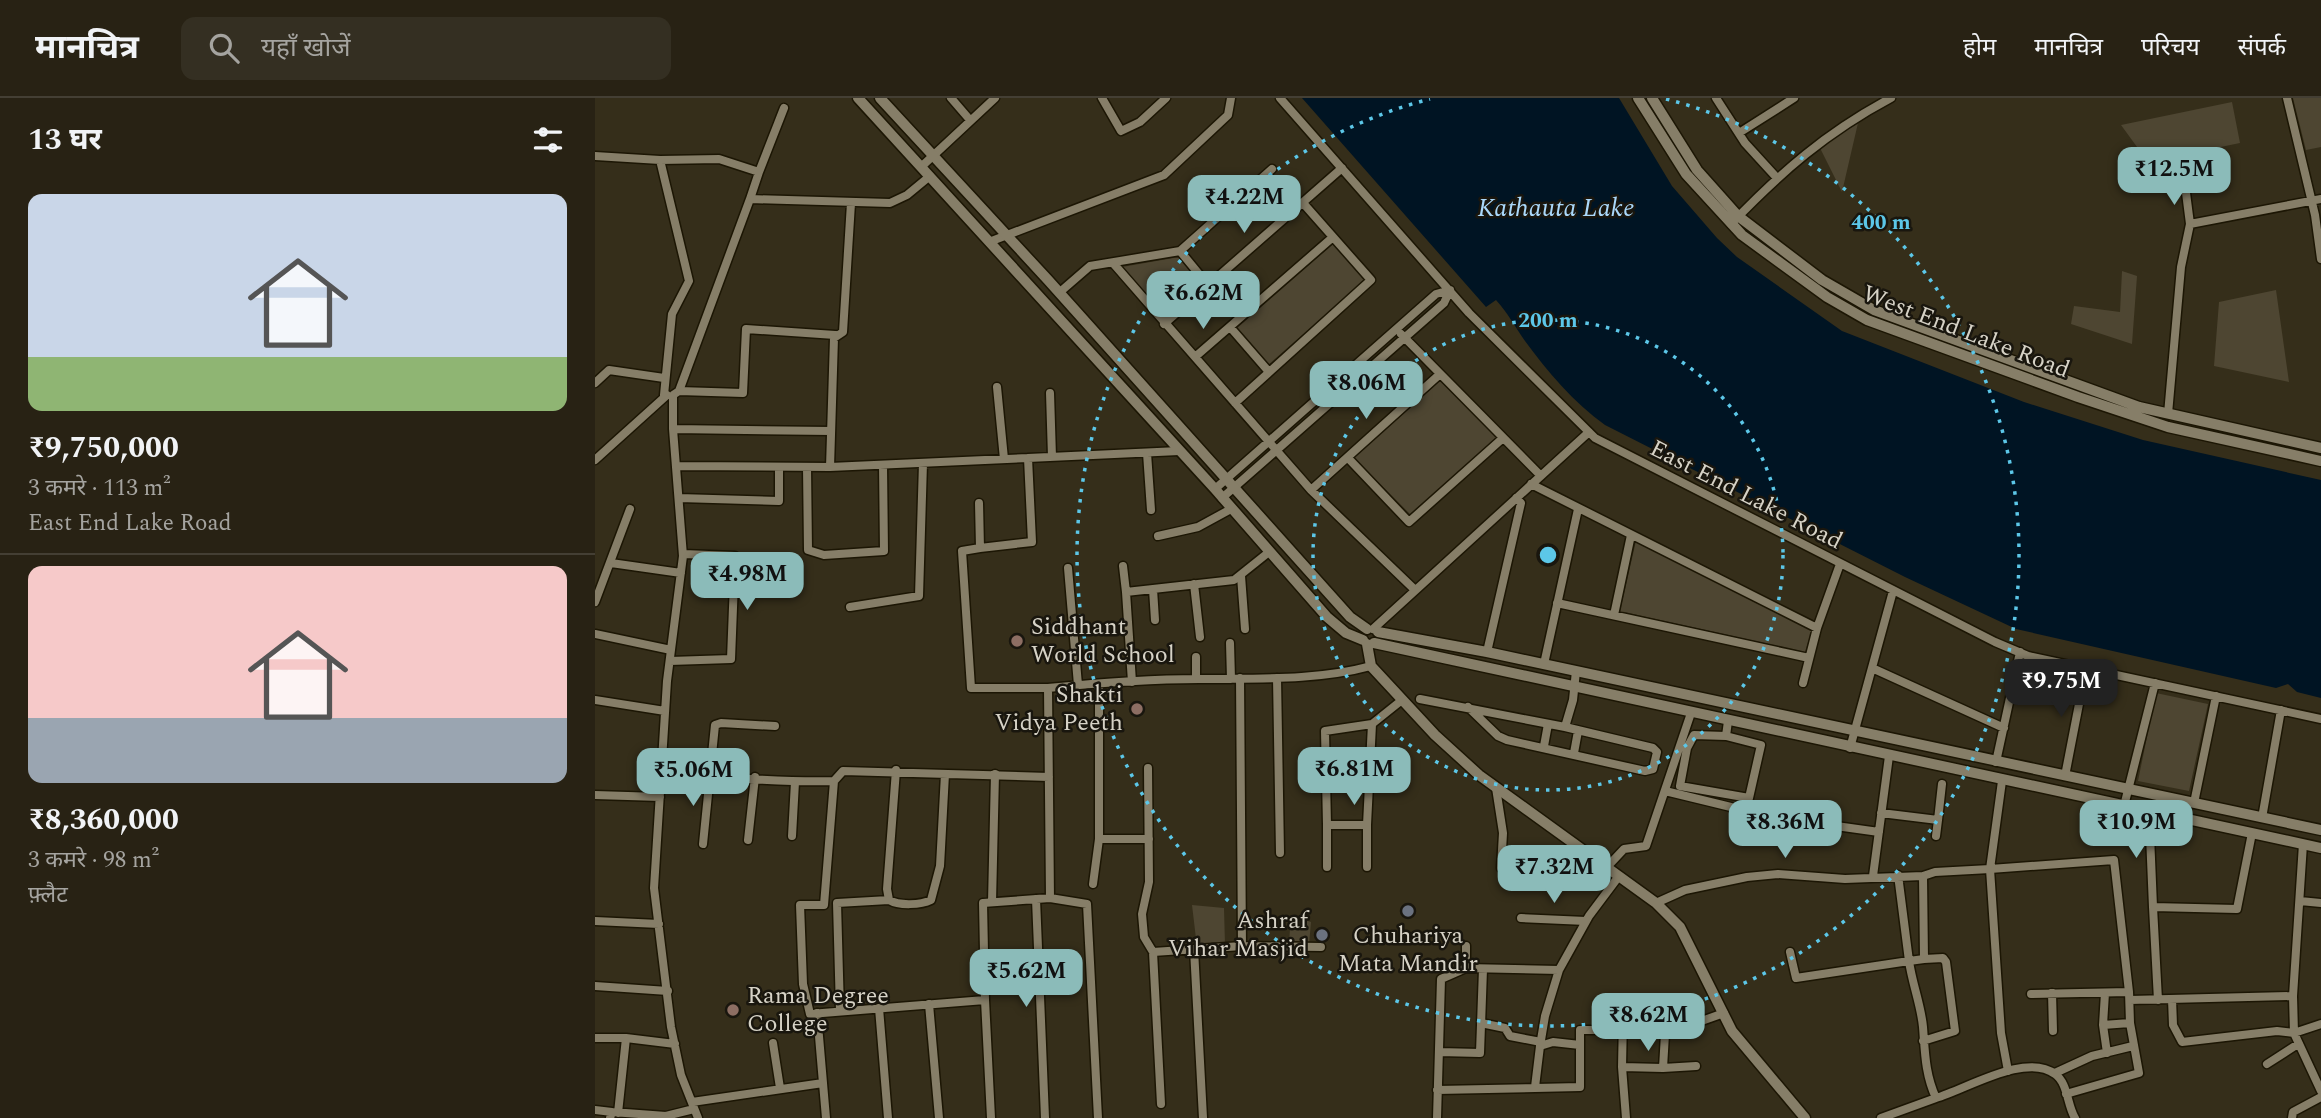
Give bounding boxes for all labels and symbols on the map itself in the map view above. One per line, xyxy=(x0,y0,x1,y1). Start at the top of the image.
pin: ₹12.5M xyxy=(2117,148,2231,207)
pin: ₹4.22M xyxy=(1187,176,1301,235)
water label: Kathauta Lake xyxy=(1478,188,1634,228)
text: 400 m xyxy=(1851,207,1911,239)
pin: ₹6.62M xyxy=(1146,272,1260,331)
street label: West End Lake Road xyxy=(1857,276,2075,388)
text: 200 m xyxy=(1518,305,1578,337)
pin: ₹8.06M xyxy=(1309,362,1423,421)
street label: East End Lake Road xyxy=(1643,431,1849,559)
centre of rings xyxy=(1536,543,1560,567)
pin: ₹4.98M xyxy=(690,552,804,612)
place label: Siddhant World School xyxy=(1031,609,1175,673)
marker: Siddhant World School xyxy=(1009,633,1025,649)
pin: ₹9.75M xyxy=(2004,660,2118,719)
place label: Shakti Vidya Peeth xyxy=(995,677,1123,741)
marker: Shakti Vidya Peeth xyxy=(1129,701,1145,717)
pin: ₹5.06M xyxy=(636,748,750,808)
pin: ₹6.81M xyxy=(1297,748,1411,807)
pin: ₹8.36M xyxy=(1728,800,1842,860)
pin: ₹10.9M xyxy=(2079,800,2193,860)
pin: ₹7.32M xyxy=(1497,846,1611,905)
place label: Ashraf Vihar Masjid xyxy=(1168,903,1310,967)
marker: Chuhariya Mata Mandir xyxy=(1400,903,1416,919)
place label: Chuhariya Mata Mandir xyxy=(1338,918,1478,982)
marker: Ashraf Vihar Masjid xyxy=(1314,927,1330,943)
pin: ₹5.62M xyxy=(969,950,1083,1009)
place label: Rama Degree College xyxy=(747,978,889,1042)
pin: ₹8.62M xyxy=(1591,993,1705,1053)
marker: Rama Degree College xyxy=(725,1002,741,1018)

